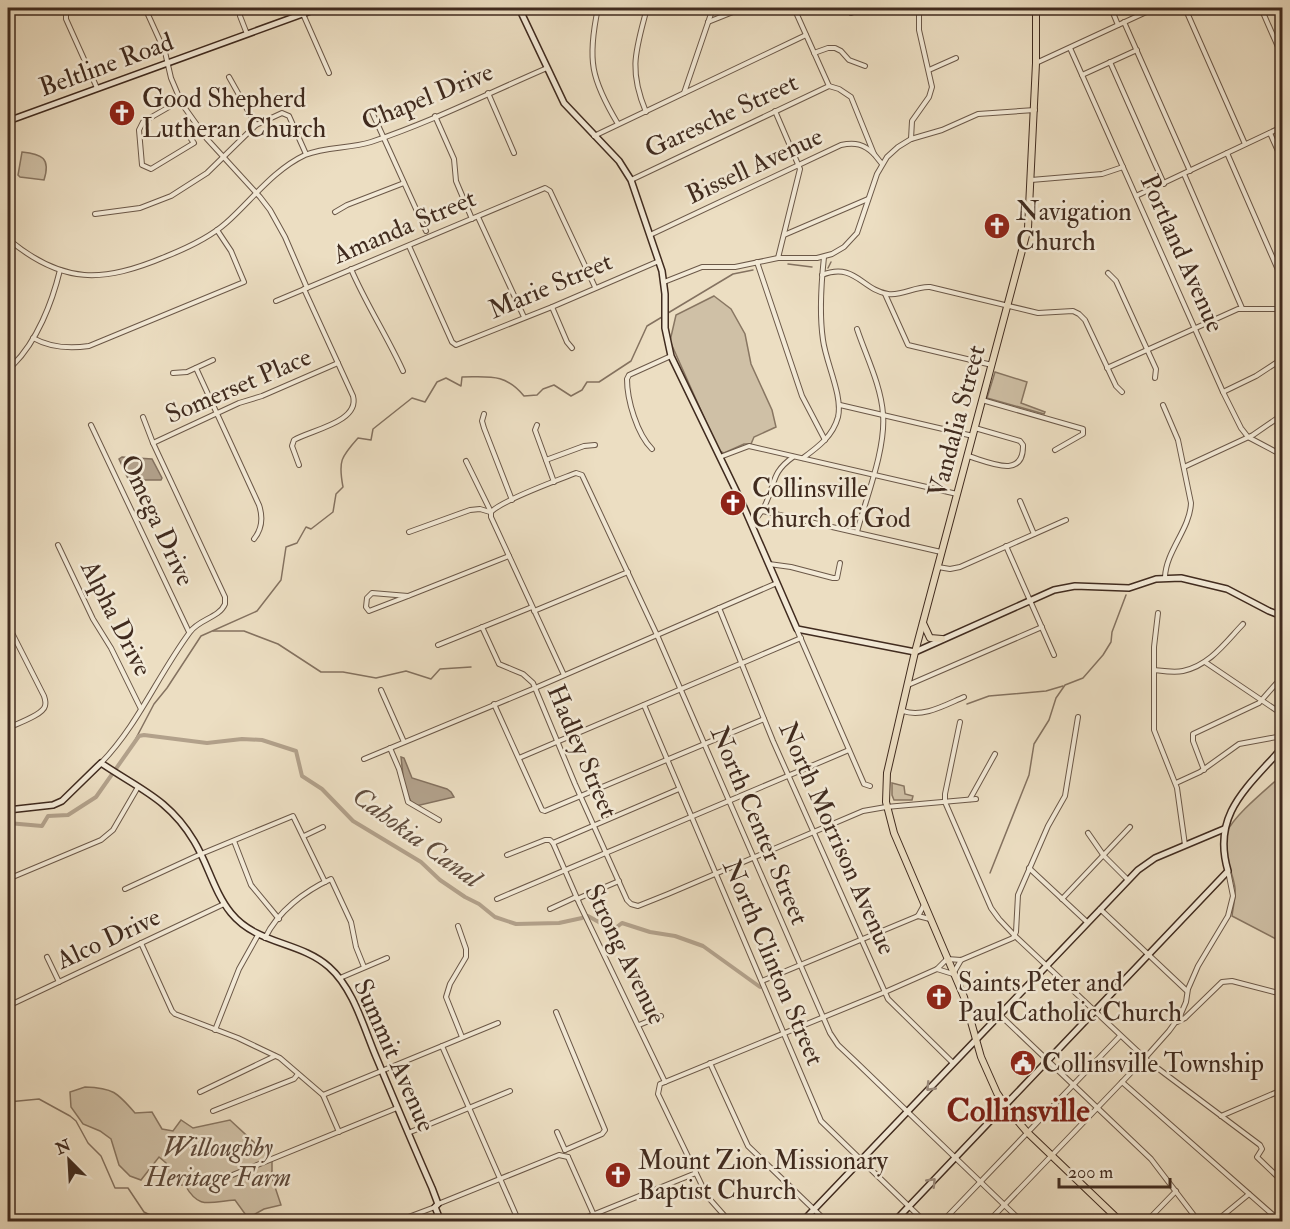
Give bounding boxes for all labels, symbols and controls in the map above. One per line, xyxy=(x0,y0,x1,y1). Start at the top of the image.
street label: Beltline Road xyxy=(35,26,178,104)
street label: Chapel Drive xyxy=(357,56,498,139)
street label: Garesche Street xyxy=(640,67,803,165)
place label: Good Shepherd Lutheran Church xyxy=(142,83,326,145)
church icon: Good Shepherd Lutheran Church xyxy=(107,98,137,128)
street label: Bissell Avenue xyxy=(681,120,828,211)
street label: Portland Avenue xyxy=(1133,170,1231,337)
street label: Amanda Street xyxy=(327,182,481,272)
place label: Navigation Church xyxy=(1016,196,1132,258)
church icon: Navigation Church xyxy=(982,211,1012,241)
street label: Marie Street xyxy=(484,246,617,326)
street label: Somerset Place xyxy=(161,341,316,431)
street label: Vandalia Street xyxy=(921,342,993,501)
street label: Omega Drive xyxy=(113,450,201,591)
place label: Collinsville Church of God xyxy=(752,473,911,535)
church icon: Collinsville Church of God xyxy=(718,488,748,518)
street label: Alpha Drive xyxy=(72,554,159,682)
street label: Hadley Street xyxy=(540,680,625,823)
street label: North Morrison Avenue xyxy=(771,717,903,960)
street label: North Center Street xyxy=(703,721,815,930)
water label: Cahokia Canal xyxy=(346,779,490,897)
street label: North Clinton Street xyxy=(715,855,831,1070)
street label: Strong Avenue xyxy=(577,879,673,1030)
street label: Alco Drive xyxy=(50,901,166,977)
place label: Saints Peter and Paul Catholic Church xyxy=(958,967,1182,1029)
street label: Summit Avenue xyxy=(346,974,442,1137)
church icon: Saints Peter and Paul Catholic Church xyxy=(924,982,954,1012)
public building icon: Collinsville Township xyxy=(1008,1048,1038,1078)
place label: Collinsville Township xyxy=(1042,1048,1264,1081)
one-way arrow xyxy=(926,1081,937,1091)
district label: Collinsville xyxy=(946,1091,1090,1131)
north arrow xyxy=(39,1130,99,1190)
park label: Willoughby Heritage Farm xyxy=(144,1132,291,1194)
text: N xyxy=(52,1135,75,1160)
place label: Mount Zion Missionary Baptist Church xyxy=(638,1145,888,1208)
scale bar xyxy=(1059,1151,1170,1189)
church icon: Mount Zion Missionary Baptist Church xyxy=(603,1160,633,1190)
text: 200 m xyxy=(1068,1161,1113,1184)
one-way arrow xyxy=(925,1179,936,1189)

